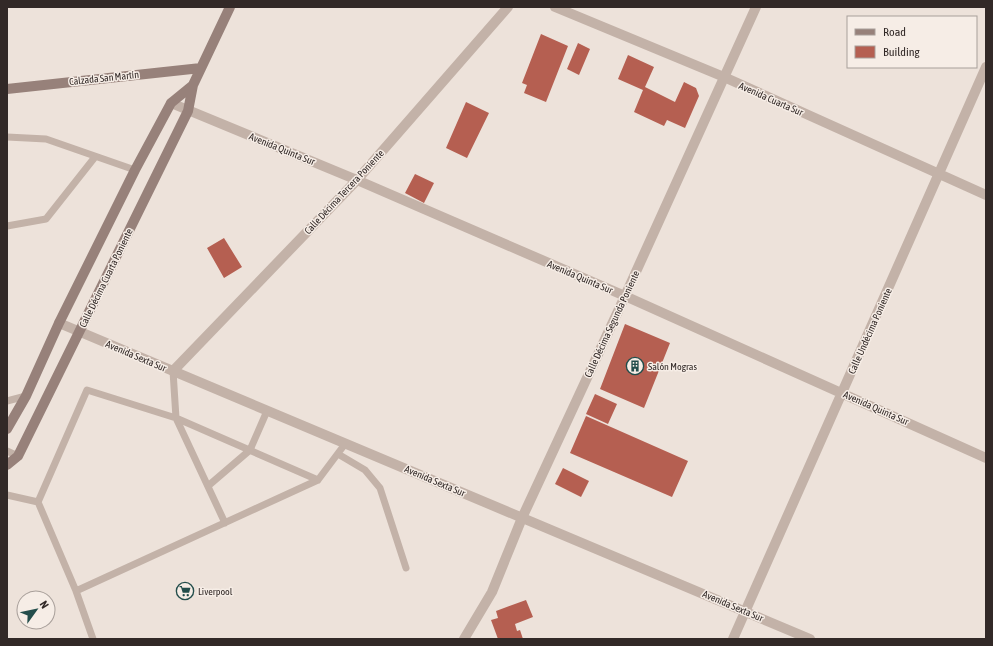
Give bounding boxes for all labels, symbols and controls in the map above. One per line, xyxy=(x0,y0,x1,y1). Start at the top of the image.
legend xyxy=(847,16,977,68)
text: Road xyxy=(883,25,906,39)
text: Building xyxy=(883,45,921,59)
street label: Calzada San Martín xyxy=(69,69,140,87)
street label: Avenida Cuarta Sur xyxy=(737,80,806,118)
street label: Avenida Quinta Sur xyxy=(247,131,318,168)
street label: Calle Décima Tercera Poniente xyxy=(302,147,386,236)
street label: Calle Décima Cuarta Poniente xyxy=(77,226,135,329)
street label: Avenida Quinta Sur xyxy=(546,258,615,296)
street label: Calle Décima Segunda Poniente xyxy=(582,269,642,379)
street label: Calle Undécima Poniente xyxy=(846,286,894,376)
street label: Avenida Sexta Sur xyxy=(104,338,169,374)
building icon: Salón Mogras xyxy=(625,356,645,376)
place label: Salón Mogras xyxy=(648,361,697,372)
street label: Avenida Quinta Sur xyxy=(842,389,911,428)
street label: Avenida Sexta Sur xyxy=(403,463,468,499)
supermarket icon: Liverpool xyxy=(175,581,195,601)
place label: Liverpool xyxy=(198,586,233,597)
street label: Avenida Sexta Sur xyxy=(701,588,766,624)
north arrow xyxy=(16,590,56,630)
text: N xyxy=(38,599,51,611)

